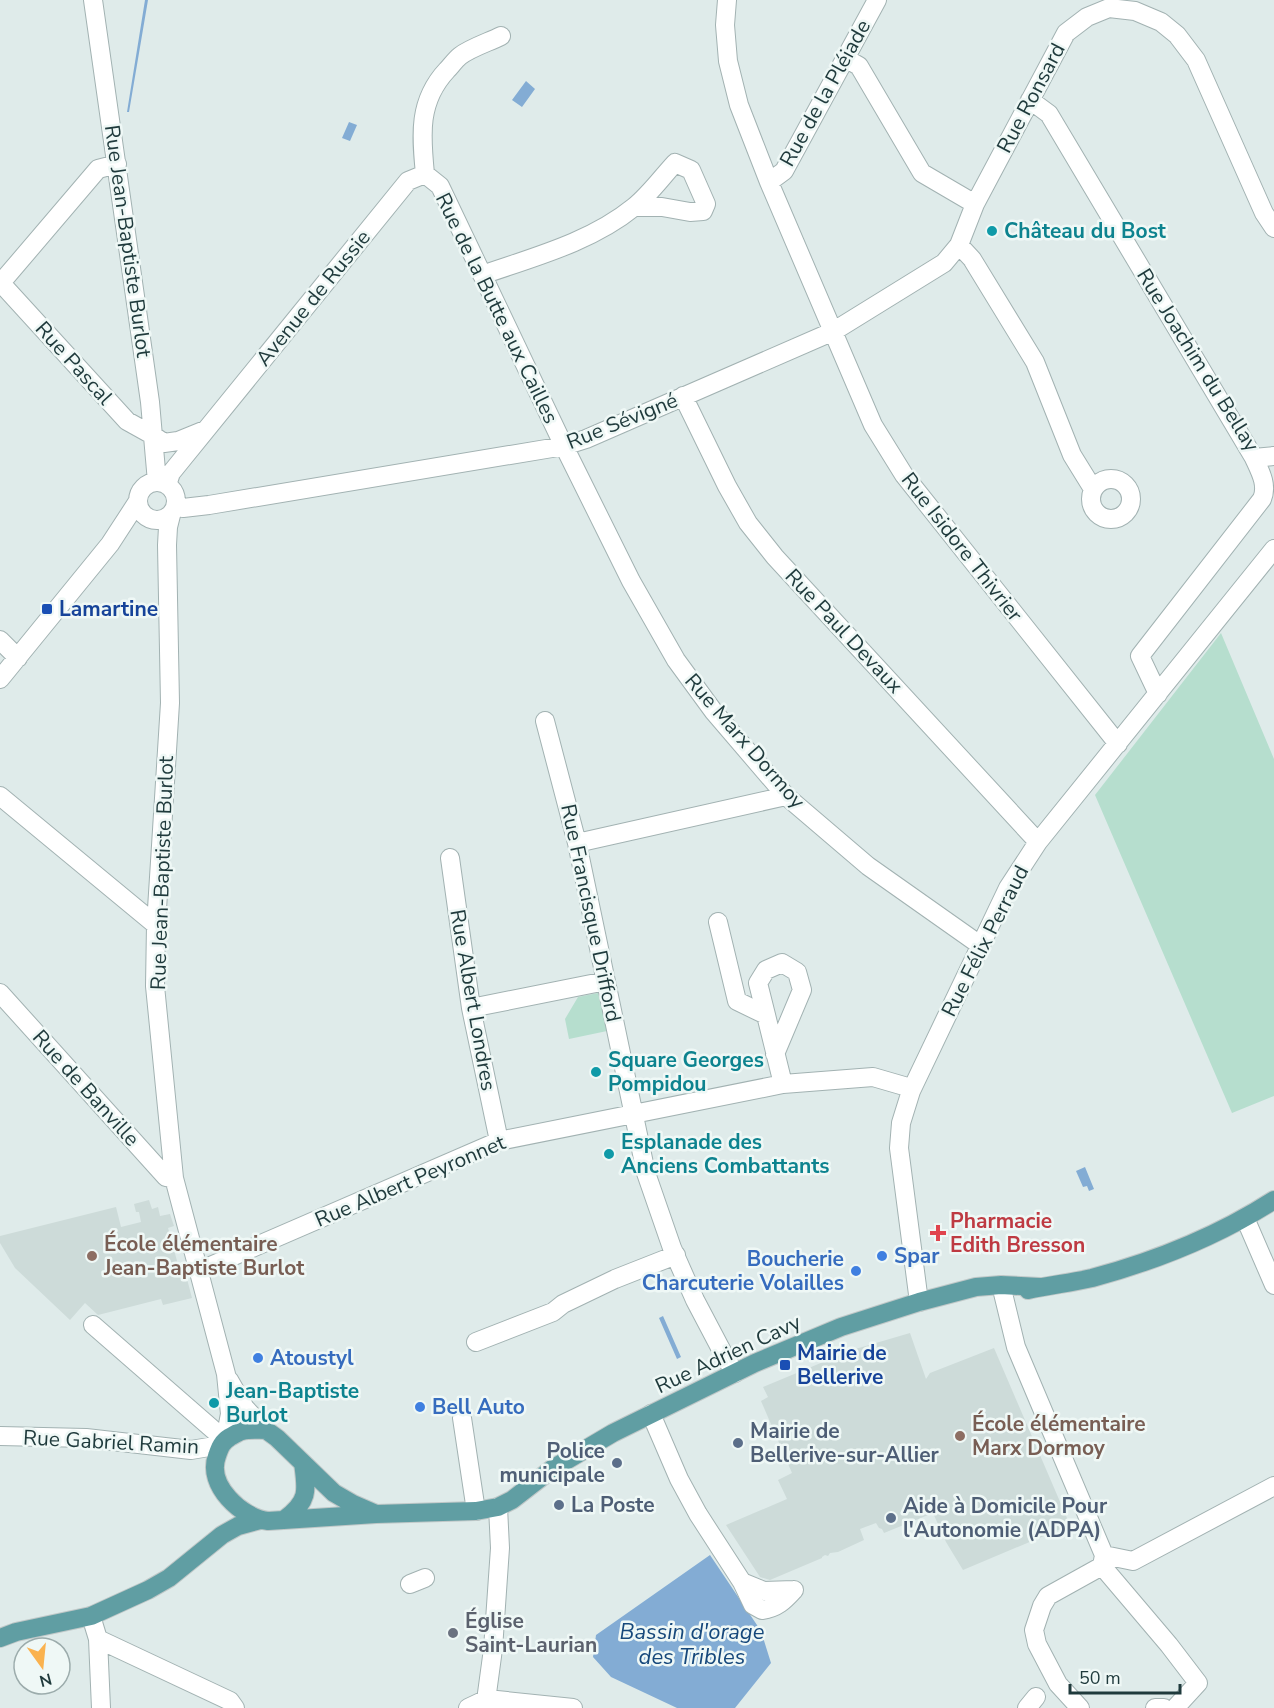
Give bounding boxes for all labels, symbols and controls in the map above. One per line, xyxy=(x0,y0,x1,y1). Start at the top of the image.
street label: Rue de la Pléiade xyxy=(773,15,877,171)
street label: Rue Ronsard xyxy=(990,38,1072,158)
street label: Rue Jean-Baptiste Burlot xyxy=(98,123,158,360)
street label: Rue de la Butte aux Cailles xyxy=(429,188,565,428)
place label: Château du Bost xyxy=(1004,217,1167,245)
street label: Avenue de Russie xyxy=(249,224,377,372)
marker: Château du Bost xyxy=(985,224,999,238)
street label: Rue Joachim du Bellay xyxy=(1130,263,1266,457)
street label: Rue Pascal xyxy=(29,315,120,411)
street label: Rue Sévigné xyxy=(562,386,682,456)
street label: Rue Isidore Thivrier xyxy=(895,467,1029,628)
street label: Rue Paul Devaux xyxy=(779,563,909,699)
place label: Lamartine xyxy=(59,595,158,623)
marker: Lamartine xyxy=(40,602,54,616)
street label: Rue Marx Dormoy xyxy=(678,667,812,815)
street label: Rue Jean-Baptiste Burlot xyxy=(144,755,180,991)
street label: Rue Francisque Drifford xyxy=(554,801,628,1025)
street label: Rue Félix Perraud xyxy=(935,861,1035,1021)
street label: Rue Albert Londres xyxy=(443,907,503,1093)
street label: Rue de Banville xyxy=(26,1024,146,1152)
place label: Square Georges Pompidou xyxy=(608,1046,764,1098)
marker: Square Georges Pompidou xyxy=(589,1065,603,1079)
street label: Rue Albert Peyronnet xyxy=(311,1128,510,1234)
place label: Esplanade des Anciens Combattants xyxy=(621,1128,830,1180)
marker: Esplanade des Anciens Combattants xyxy=(602,1147,616,1161)
place label: Pharmacie Edith Bresson xyxy=(950,1207,1085,1259)
marker: Pharmacie Edith Bresson xyxy=(931,1226,945,1240)
place label: École élémentaire Jean-Baptiste Burlot xyxy=(103,1230,305,1282)
place label: Spar xyxy=(894,1242,940,1270)
place label: Boucherie Charcuterie Volailles xyxy=(642,1245,844,1297)
marker: École élémentaire Jean-Baptiste Burlot xyxy=(85,1249,99,1263)
marker: Spar xyxy=(875,1249,889,1263)
marker: Boucherie Charcuterie Volailles xyxy=(849,1264,863,1278)
street label: Rue Adrien Cavy xyxy=(651,1308,805,1400)
place label: Mairie de Bellerive xyxy=(797,1339,887,1391)
place label: Atoustyl xyxy=(270,1344,354,1372)
marker: Atoustyl xyxy=(251,1351,265,1365)
marker: Mairie de Bellerive xyxy=(778,1358,792,1372)
place label: Jean-Baptiste Burlot xyxy=(225,1377,359,1429)
place label: Bell Auto xyxy=(432,1393,525,1421)
marker: Jean-Baptiste Burlot xyxy=(207,1396,221,1410)
marker: Bell Auto xyxy=(413,1400,427,1414)
place label: École élémentaire Marx Dormoy xyxy=(972,1410,1146,1462)
place label: Mairie de Bellerive-sur-Allier xyxy=(750,1417,940,1469)
street label: Rue Gabriel Ramin xyxy=(22,1423,200,1461)
marker: École élémentaire Marx Dormoy xyxy=(953,1429,967,1443)
marker: Mairie de Bellerive-sur-Allier xyxy=(731,1436,745,1450)
place label: Police municipale xyxy=(499,1437,605,1489)
marker: Police municipale xyxy=(610,1456,624,1470)
place label: La Poste xyxy=(571,1491,655,1519)
place label: Aide à Domicile Pour l'Autonomie (ADPA) xyxy=(903,1492,1108,1544)
marker: La Poste xyxy=(552,1498,566,1512)
marker: Aide à Domicile Pour l'Autonomie (ADPA) xyxy=(884,1511,898,1525)
place label: Église Saint-Laurian xyxy=(465,1607,597,1659)
water label: Bassin d'orage des Tribles xyxy=(620,1617,765,1672)
marker: Église Saint-Laurian xyxy=(446,1626,460,1640)
north arrow xyxy=(12,1636,72,1696)
scale bar xyxy=(1070,1657,1180,1695)
text: 50 m xyxy=(1079,1666,1121,1690)
text: N xyxy=(37,1667,54,1692)

